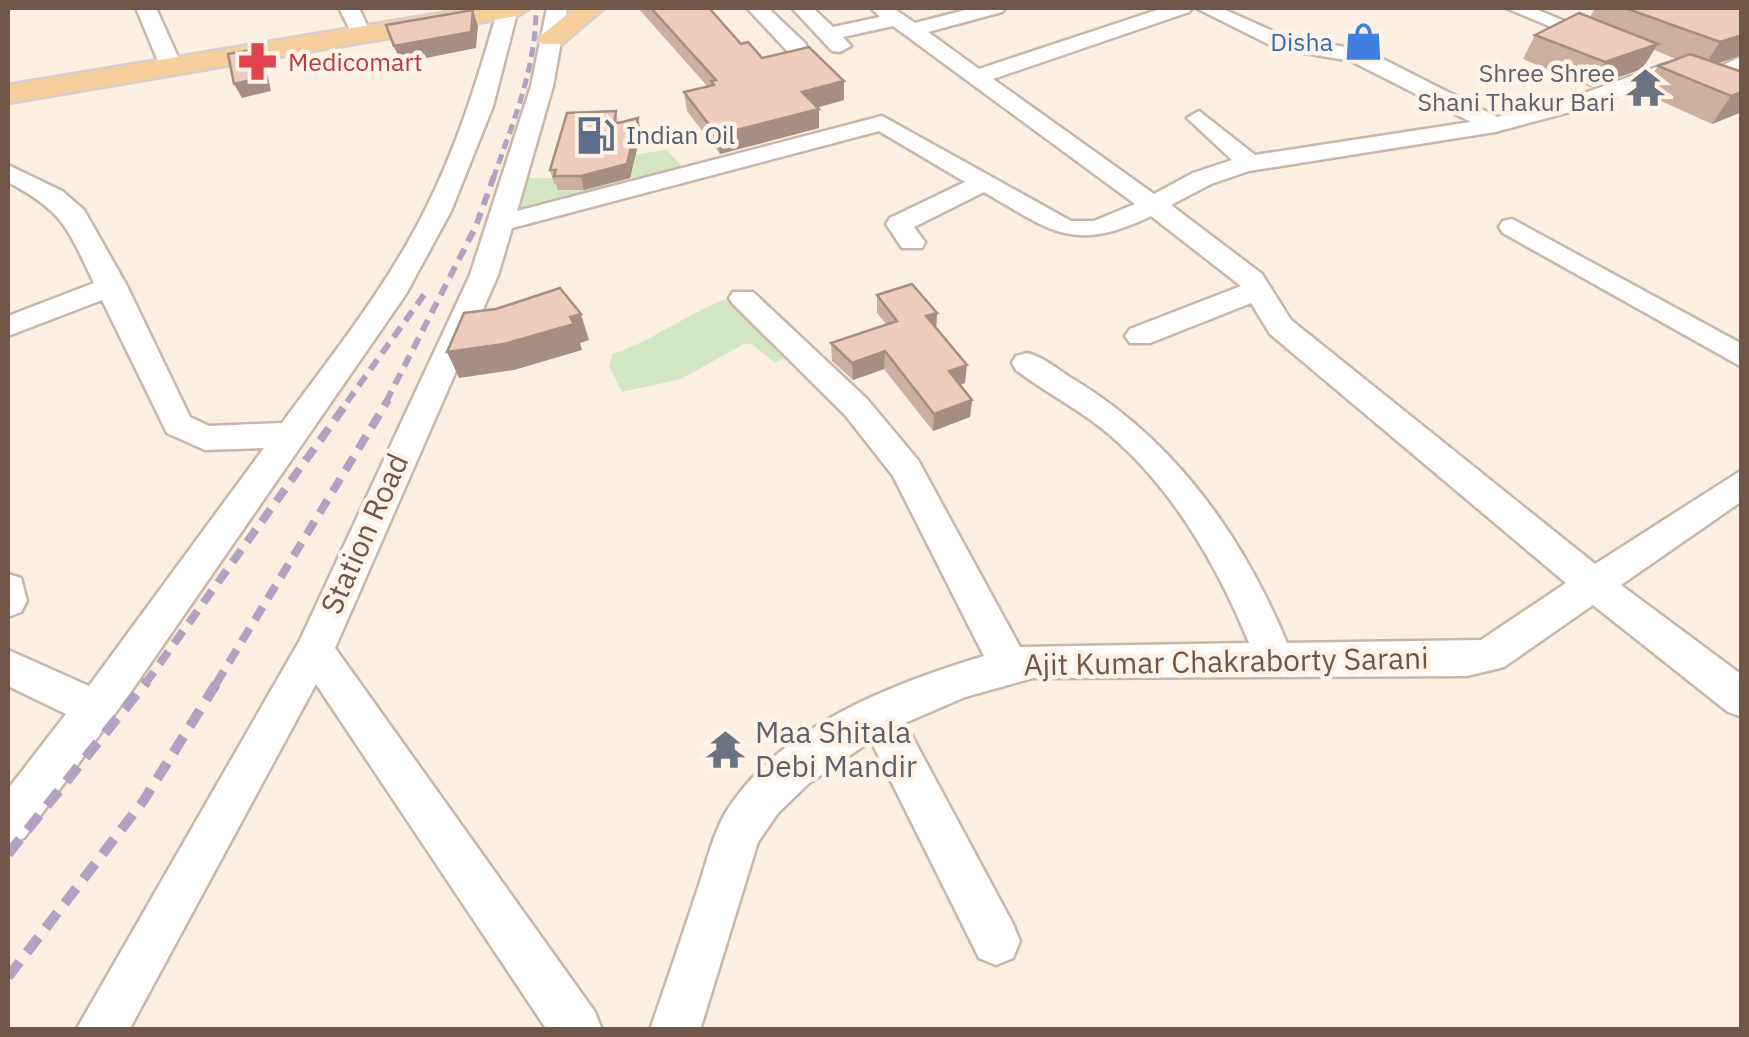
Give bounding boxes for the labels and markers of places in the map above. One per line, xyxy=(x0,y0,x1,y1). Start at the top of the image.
shop icon: Disha xyxy=(1342,21,1384,63)
place label: Disha xyxy=(1270,25,1333,58)
pharmacy icon: Medicomart xyxy=(237,41,279,83)
place label: Medicomart xyxy=(288,45,422,78)
place label: Shree Shree Shani Thakur Bari xyxy=(1417,56,1615,118)
temple icon: Shree Shree Shani Thakur Bari xyxy=(1624,66,1666,108)
fuel station icon: Indian Oil xyxy=(575,114,617,156)
place label: Indian Oil xyxy=(626,118,735,151)
place label: Maa Shitala Debi Mandir xyxy=(755,712,917,785)
temple icon: Maa Shitala Debi Mandir xyxy=(704,729,746,771)

